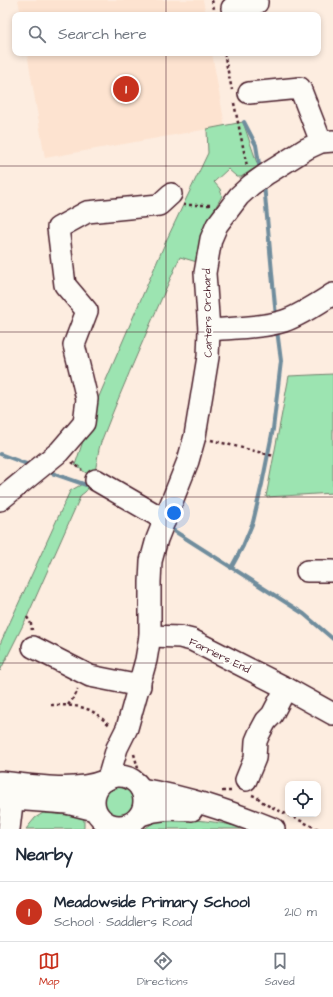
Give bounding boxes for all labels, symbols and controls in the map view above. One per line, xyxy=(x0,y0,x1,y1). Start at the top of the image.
search box xyxy=(12,12,321,56)
icon: search xyxy=(26,23,48,45)
text: Search here xyxy=(58,24,147,45)
pin: 1 xyxy=(113,74,139,104)
street label: Carters Orchard xyxy=(199,268,216,358)
your location xyxy=(164,503,184,523)
street label: Farriers End xyxy=(187,634,253,677)
map controls xyxy=(285,781,321,817)
button: locate xyxy=(285,781,321,817)
text: Nearby xyxy=(16,843,73,867)
text: Meadowside Primary School xyxy=(54,892,250,913)
text: 1 xyxy=(28,903,30,921)
text: 210 m xyxy=(284,903,317,921)
text: School · Saddlers Road xyxy=(54,913,192,931)
tab: Map xyxy=(38,950,60,989)
tab: Directions xyxy=(137,950,188,989)
tab: Saved xyxy=(265,950,295,989)

